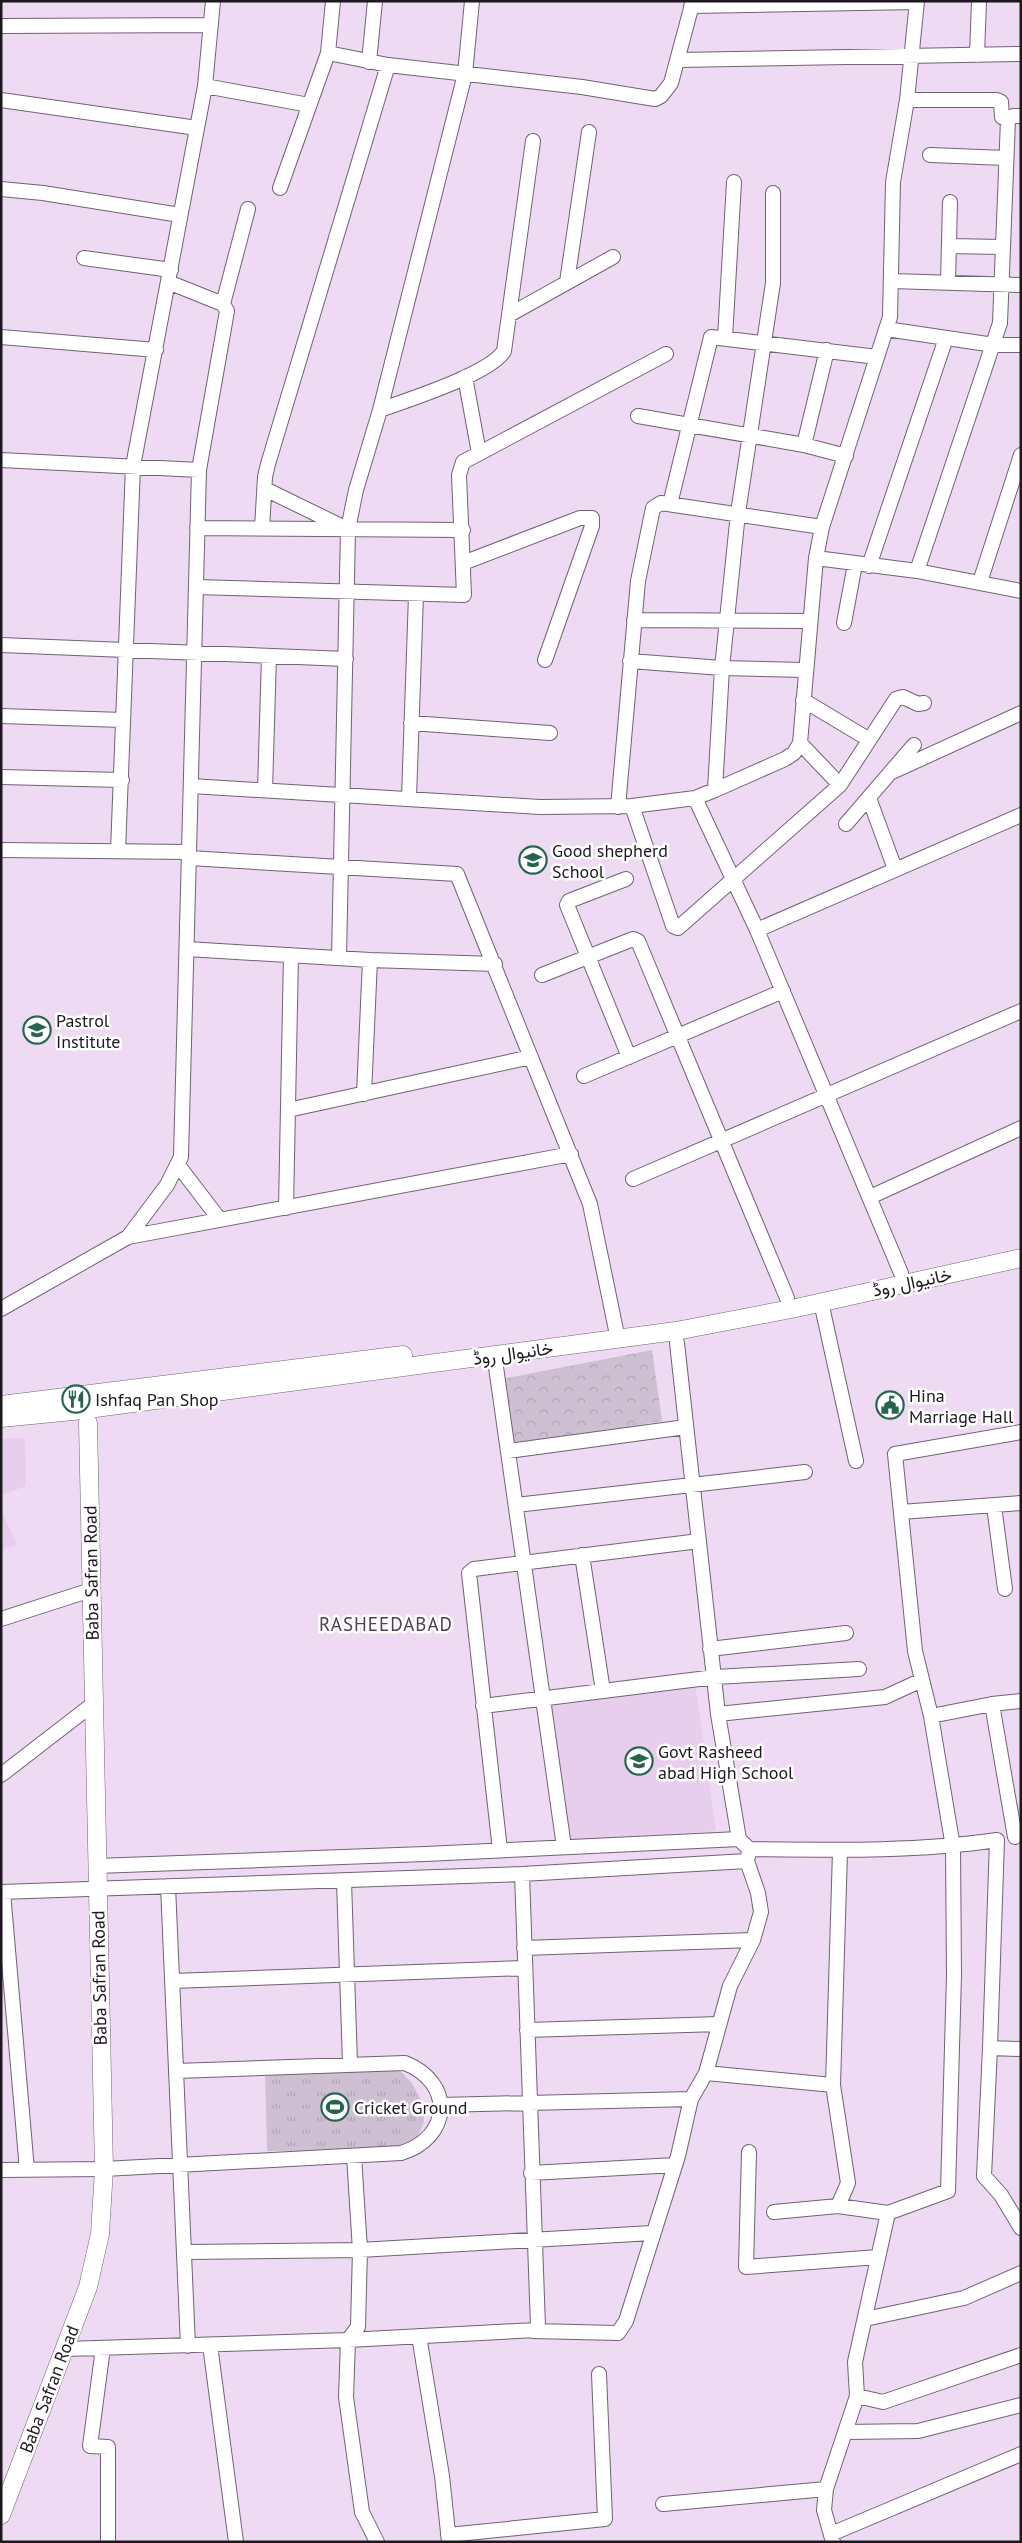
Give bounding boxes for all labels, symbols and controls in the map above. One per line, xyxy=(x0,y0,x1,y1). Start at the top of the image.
place label: Good shepherd School xyxy=(552,839,668,883)
school or university icon: Good shepherd School xyxy=(518,845,548,875)
place label: Pastrol Institute xyxy=(56,1009,120,1053)
school or university icon: Pastrol Institute xyxy=(22,1015,52,1045)
street label: خانیوال روڈ xyxy=(870,1262,954,1302)
street label: خانیوال روڈ xyxy=(472,1336,554,1370)
restaurant icon: Ishfaq Pan Shop xyxy=(61,1384,91,1414)
place label: Hina Marriage Hall xyxy=(909,1384,1014,1428)
place label: Ishfaq Pan Shop xyxy=(95,1388,219,1411)
public building icon: Hina Marriage Hall xyxy=(875,1390,905,1420)
street label: Baba Safran Road xyxy=(78,1505,104,1641)
district label: RASHEEDABAD xyxy=(319,1612,453,1636)
place label: Govt Rasheed abad High School xyxy=(658,1740,794,1784)
school or university icon: Govt Rasheed abad High School xyxy=(624,1746,654,1776)
street label: Baba Safran Road xyxy=(86,1910,112,2046)
sports icon: Cricket Ground xyxy=(320,2092,350,2122)
place label: Cricket Ground xyxy=(354,2096,468,2119)
street label: Baba Safran Road xyxy=(14,2322,84,2456)

